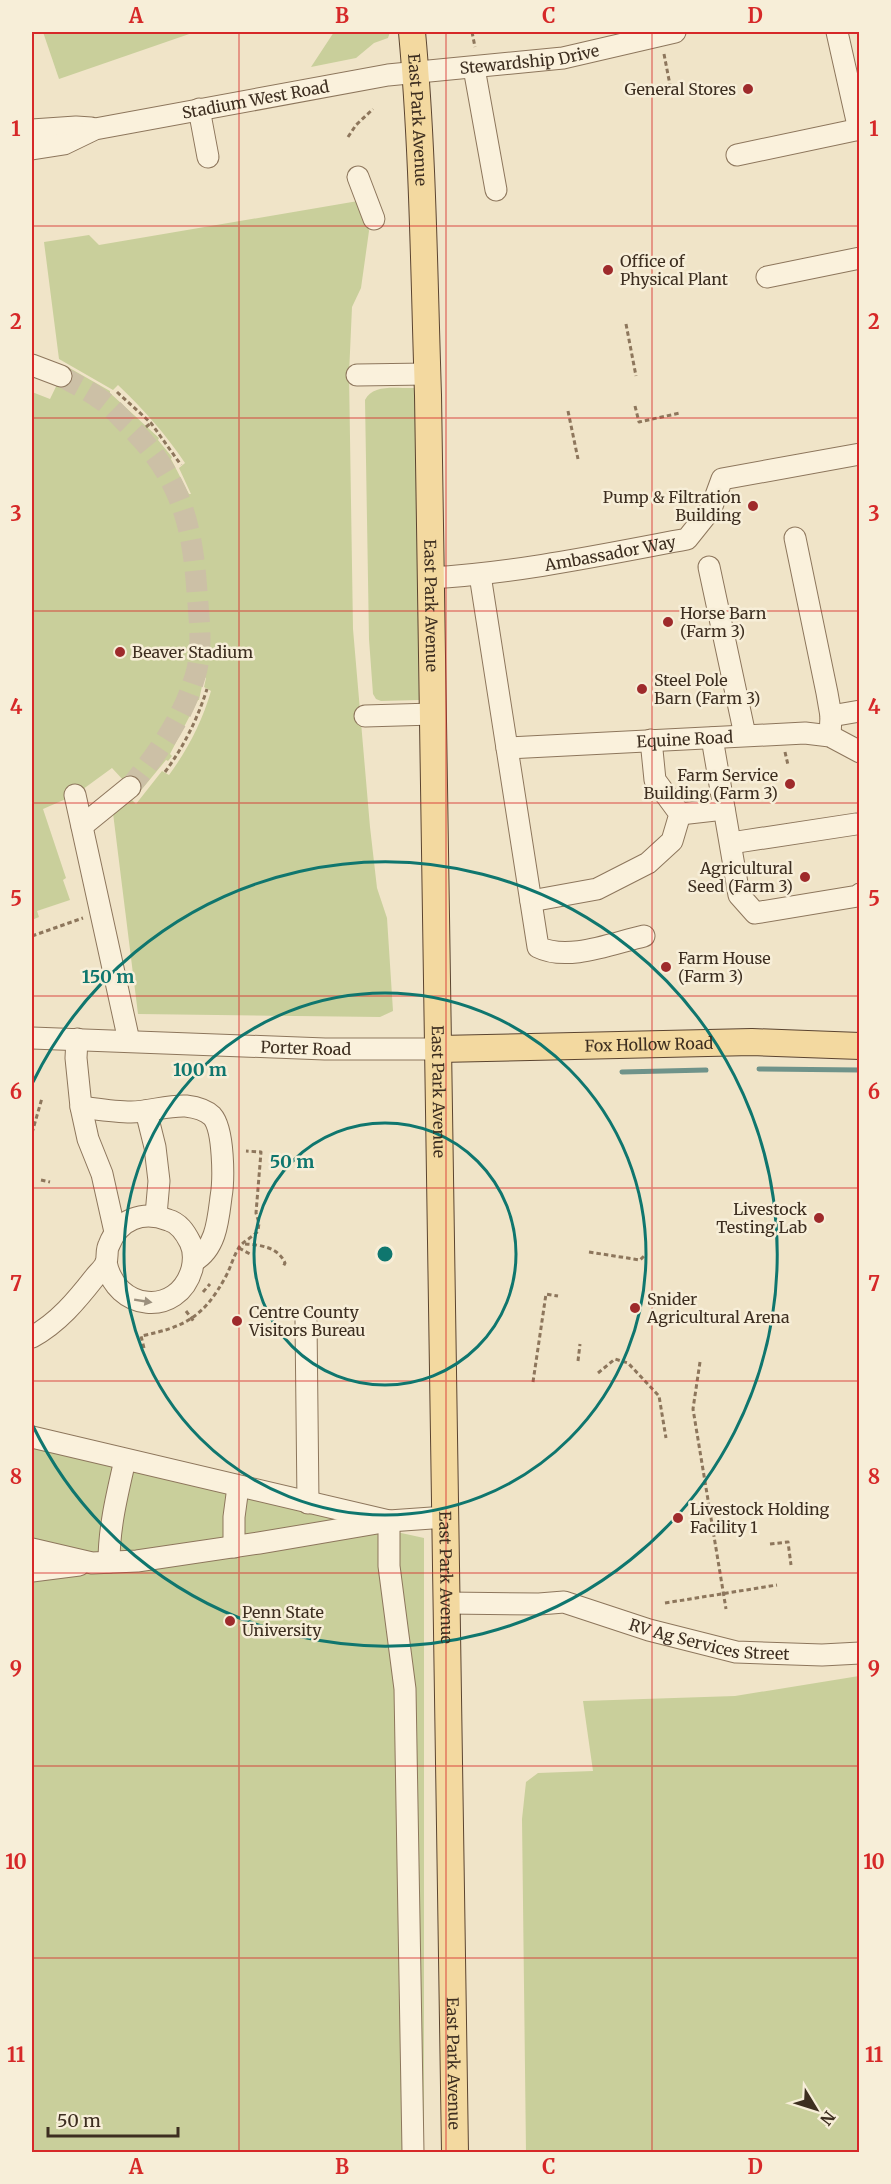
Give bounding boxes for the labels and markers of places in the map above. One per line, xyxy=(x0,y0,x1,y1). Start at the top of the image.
place label: General Stores xyxy=(625,79,736,99)
marker: General Stores xyxy=(741,82,755,96)
place label: Office of Physical Plant xyxy=(620,251,729,289)
marker: Office of Physical Plant xyxy=(601,263,615,277)
place label: Pump & Filtration Building xyxy=(603,487,741,525)
marker: Pump & Filtration Building xyxy=(746,499,760,513)
place label: Horse Barn (Farm 3) xyxy=(680,603,767,641)
marker: Horse Barn (Farm 3) xyxy=(661,615,675,629)
place label: Beaver Stadium xyxy=(132,642,253,662)
marker: Beaver Stadium xyxy=(113,645,127,659)
place label: Steel Pole Barn (Farm 3) xyxy=(654,670,760,708)
marker: Steel Pole Barn (Farm 3) xyxy=(635,682,649,696)
place label: Farm Service Building (Farm 3) xyxy=(643,765,778,803)
marker: Farm Service Building (Farm 3) xyxy=(783,777,797,791)
place label: Agricultural Seed (Farm 3) xyxy=(688,858,793,896)
marker: Agricultural Seed (Farm 3) xyxy=(798,870,812,884)
place label: Farm House (Farm 3) xyxy=(678,948,771,986)
marker: Farm House (Farm 3) xyxy=(659,960,673,974)
place label: Livestock Testing Lab xyxy=(716,1199,808,1237)
marker: Livestock Testing Lab xyxy=(812,1211,826,1225)
centre of rings xyxy=(375,1244,395,1264)
place label: Snider Agricultural Arena xyxy=(646,1289,790,1327)
marker: Snider Agricultural Arena xyxy=(628,1301,642,1315)
place label: Centre County Visitors Bureau xyxy=(248,1302,365,1340)
marker: Centre County Visitors Bureau xyxy=(230,1314,244,1328)
place label: Livestock Holding Facility 1 xyxy=(690,1499,830,1537)
marker: Livestock Holding Facility 1 xyxy=(671,1511,685,1525)
place label: Penn State University xyxy=(242,1602,324,1640)
marker: Penn State University xyxy=(223,1614,237,1628)

